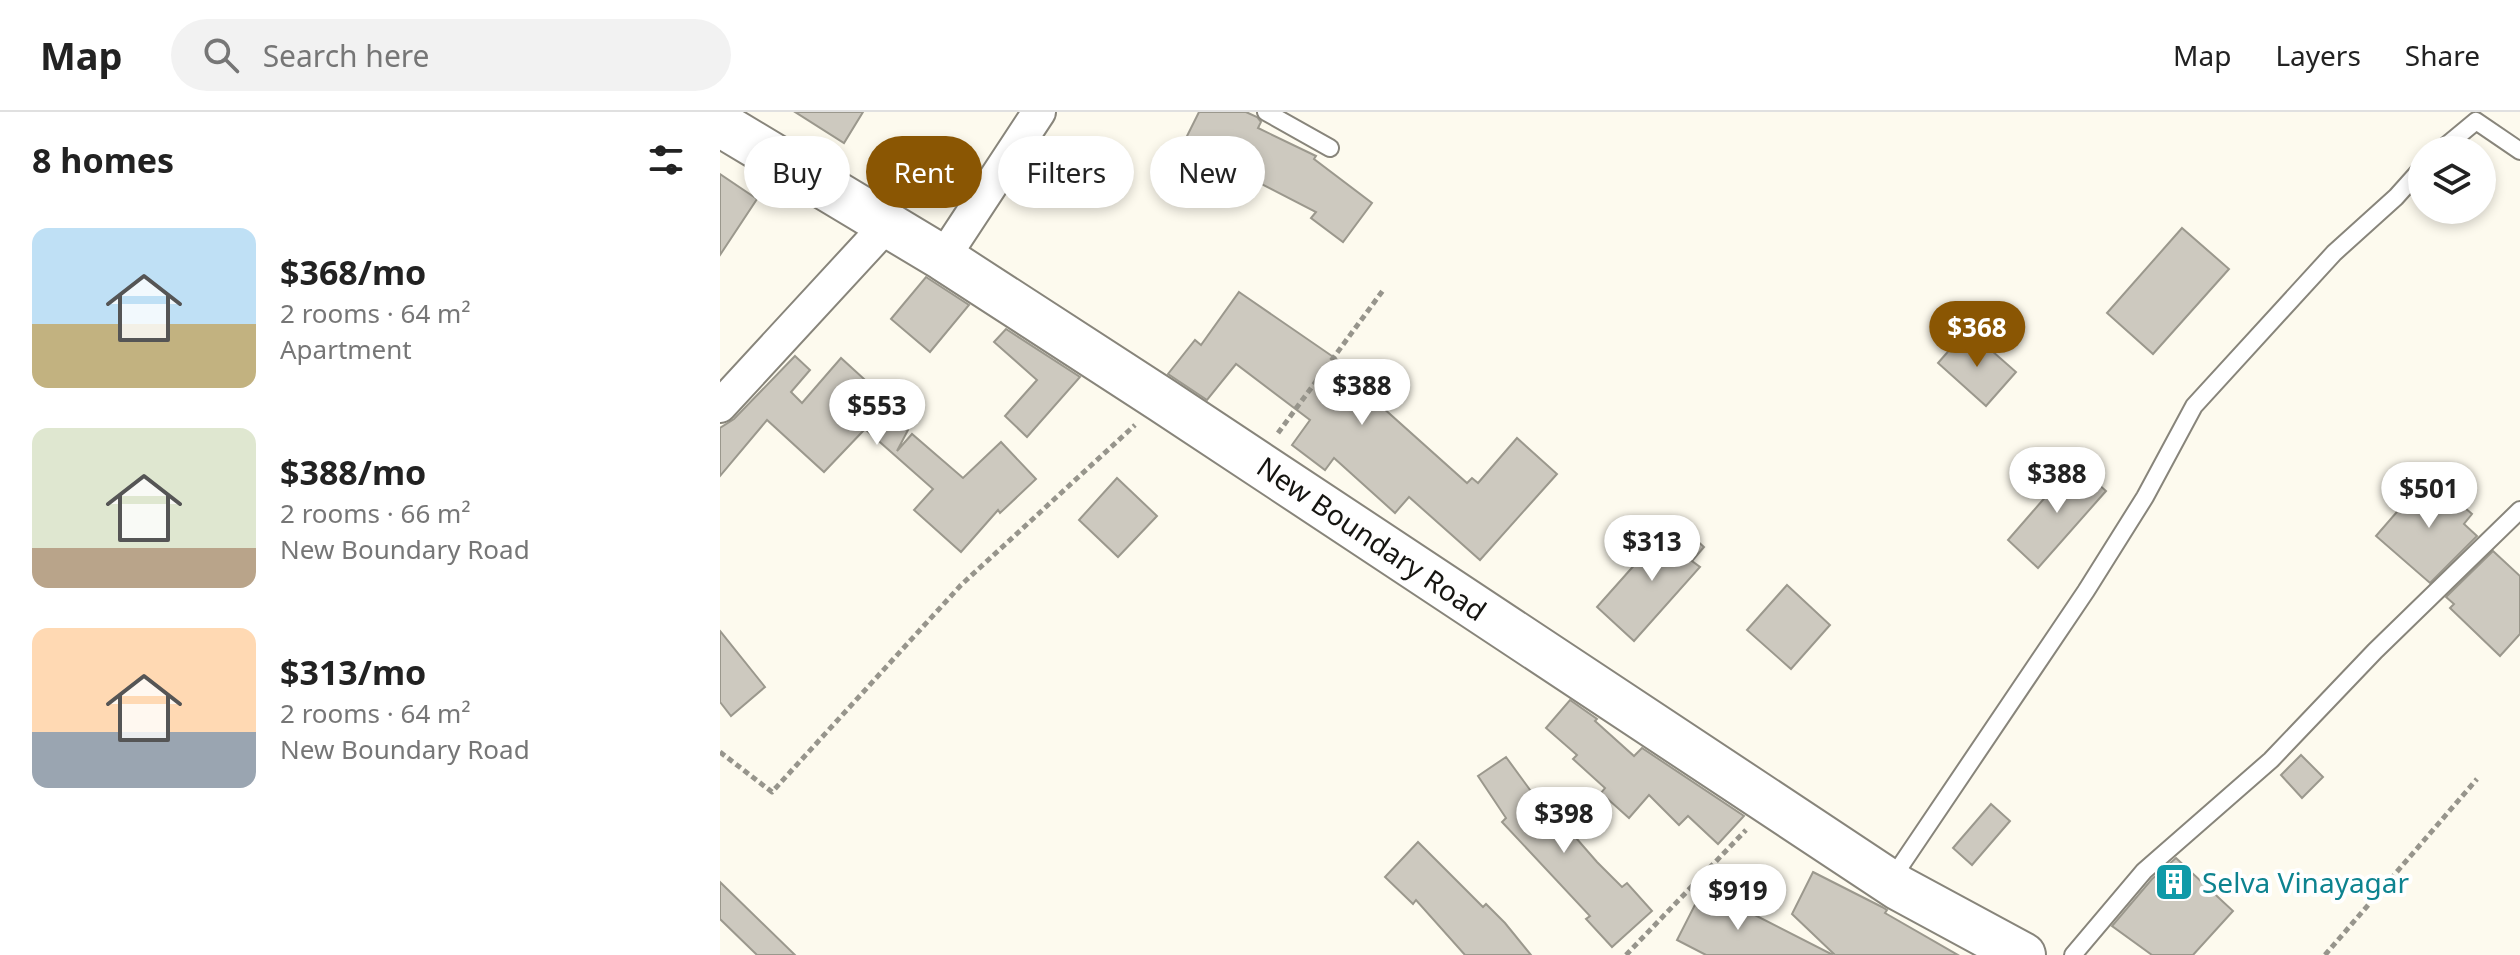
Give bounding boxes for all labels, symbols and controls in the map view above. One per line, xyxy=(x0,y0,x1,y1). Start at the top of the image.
search box xyxy=(171,19,731,91)
text: Map xyxy=(40,29,123,81)
icon: search xyxy=(199,33,243,77)
text: Search here xyxy=(263,35,430,76)
text: Map xyxy=(2173,36,2231,74)
text: Layers xyxy=(2275,36,2361,74)
text: Share xyxy=(2405,36,2480,74)
chip: Buy xyxy=(744,136,850,208)
chip: Rent xyxy=(866,136,982,208)
chip: Filters xyxy=(998,136,1134,208)
chip: New xyxy=(1150,136,1265,208)
map controls xyxy=(2408,136,2496,224)
button: layers xyxy=(2408,136,2496,224)
text: 8 homes xyxy=(32,137,174,183)
icon: filters xyxy=(644,138,688,182)
text: $368/mo xyxy=(280,249,426,295)
icon: home xyxy=(96,260,192,356)
text: 2 rooms · 64 m² xyxy=(280,295,470,331)
pin: $368 xyxy=(1930,301,2024,369)
text: $368 xyxy=(1947,309,2007,345)
text: Apartment xyxy=(280,331,412,367)
pin: $388 xyxy=(1315,359,1409,427)
text: $388 xyxy=(1332,367,1392,403)
pin: $553 xyxy=(830,379,924,447)
text: $553 xyxy=(847,387,907,423)
street label: New Boundary Road xyxy=(1250,447,1494,629)
pin: $388 xyxy=(2010,447,2104,515)
text: $388/mo xyxy=(280,449,426,495)
text: $388 xyxy=(2027,455,2087,491)
icon: home xyxy=(96,460,192,556)
pin: $501 xyxy=(2382,462,2476,530)
text: $501 xyxy=(2399,470,2459,506)
text: 2 rooms · 66 m² xyxy=(280,495,470,531)
pin: $313 xyxy=(1605,515,1699,583)
text: $313 xyxy=(1622,523,1682,559)
text: New Boundary Road xyxy=(280,531,530,567)
text: $313/mo xyxy=(280,649,426,695)
icon: home xyxy=(96,660,192,756)
text: 2 rooms · 64 m² xyxy=(280,695,470,731)
text: New Boundary Road xyxy=(280,731,530,767)
pin: $398 xyxy=(1517,787,1611,855)
text: $398 xyxy=(1534,795,1594,831)
building icon: Selva Vinayagar xyxy=(2153,861,2195,903)
place label: Selva Vinayagar xyxy=(2202,863,2410,901)
pin: $919 xyxy=(1691,864,1785,932)
text: $919 xyxy=(1708,872,1768,908)

